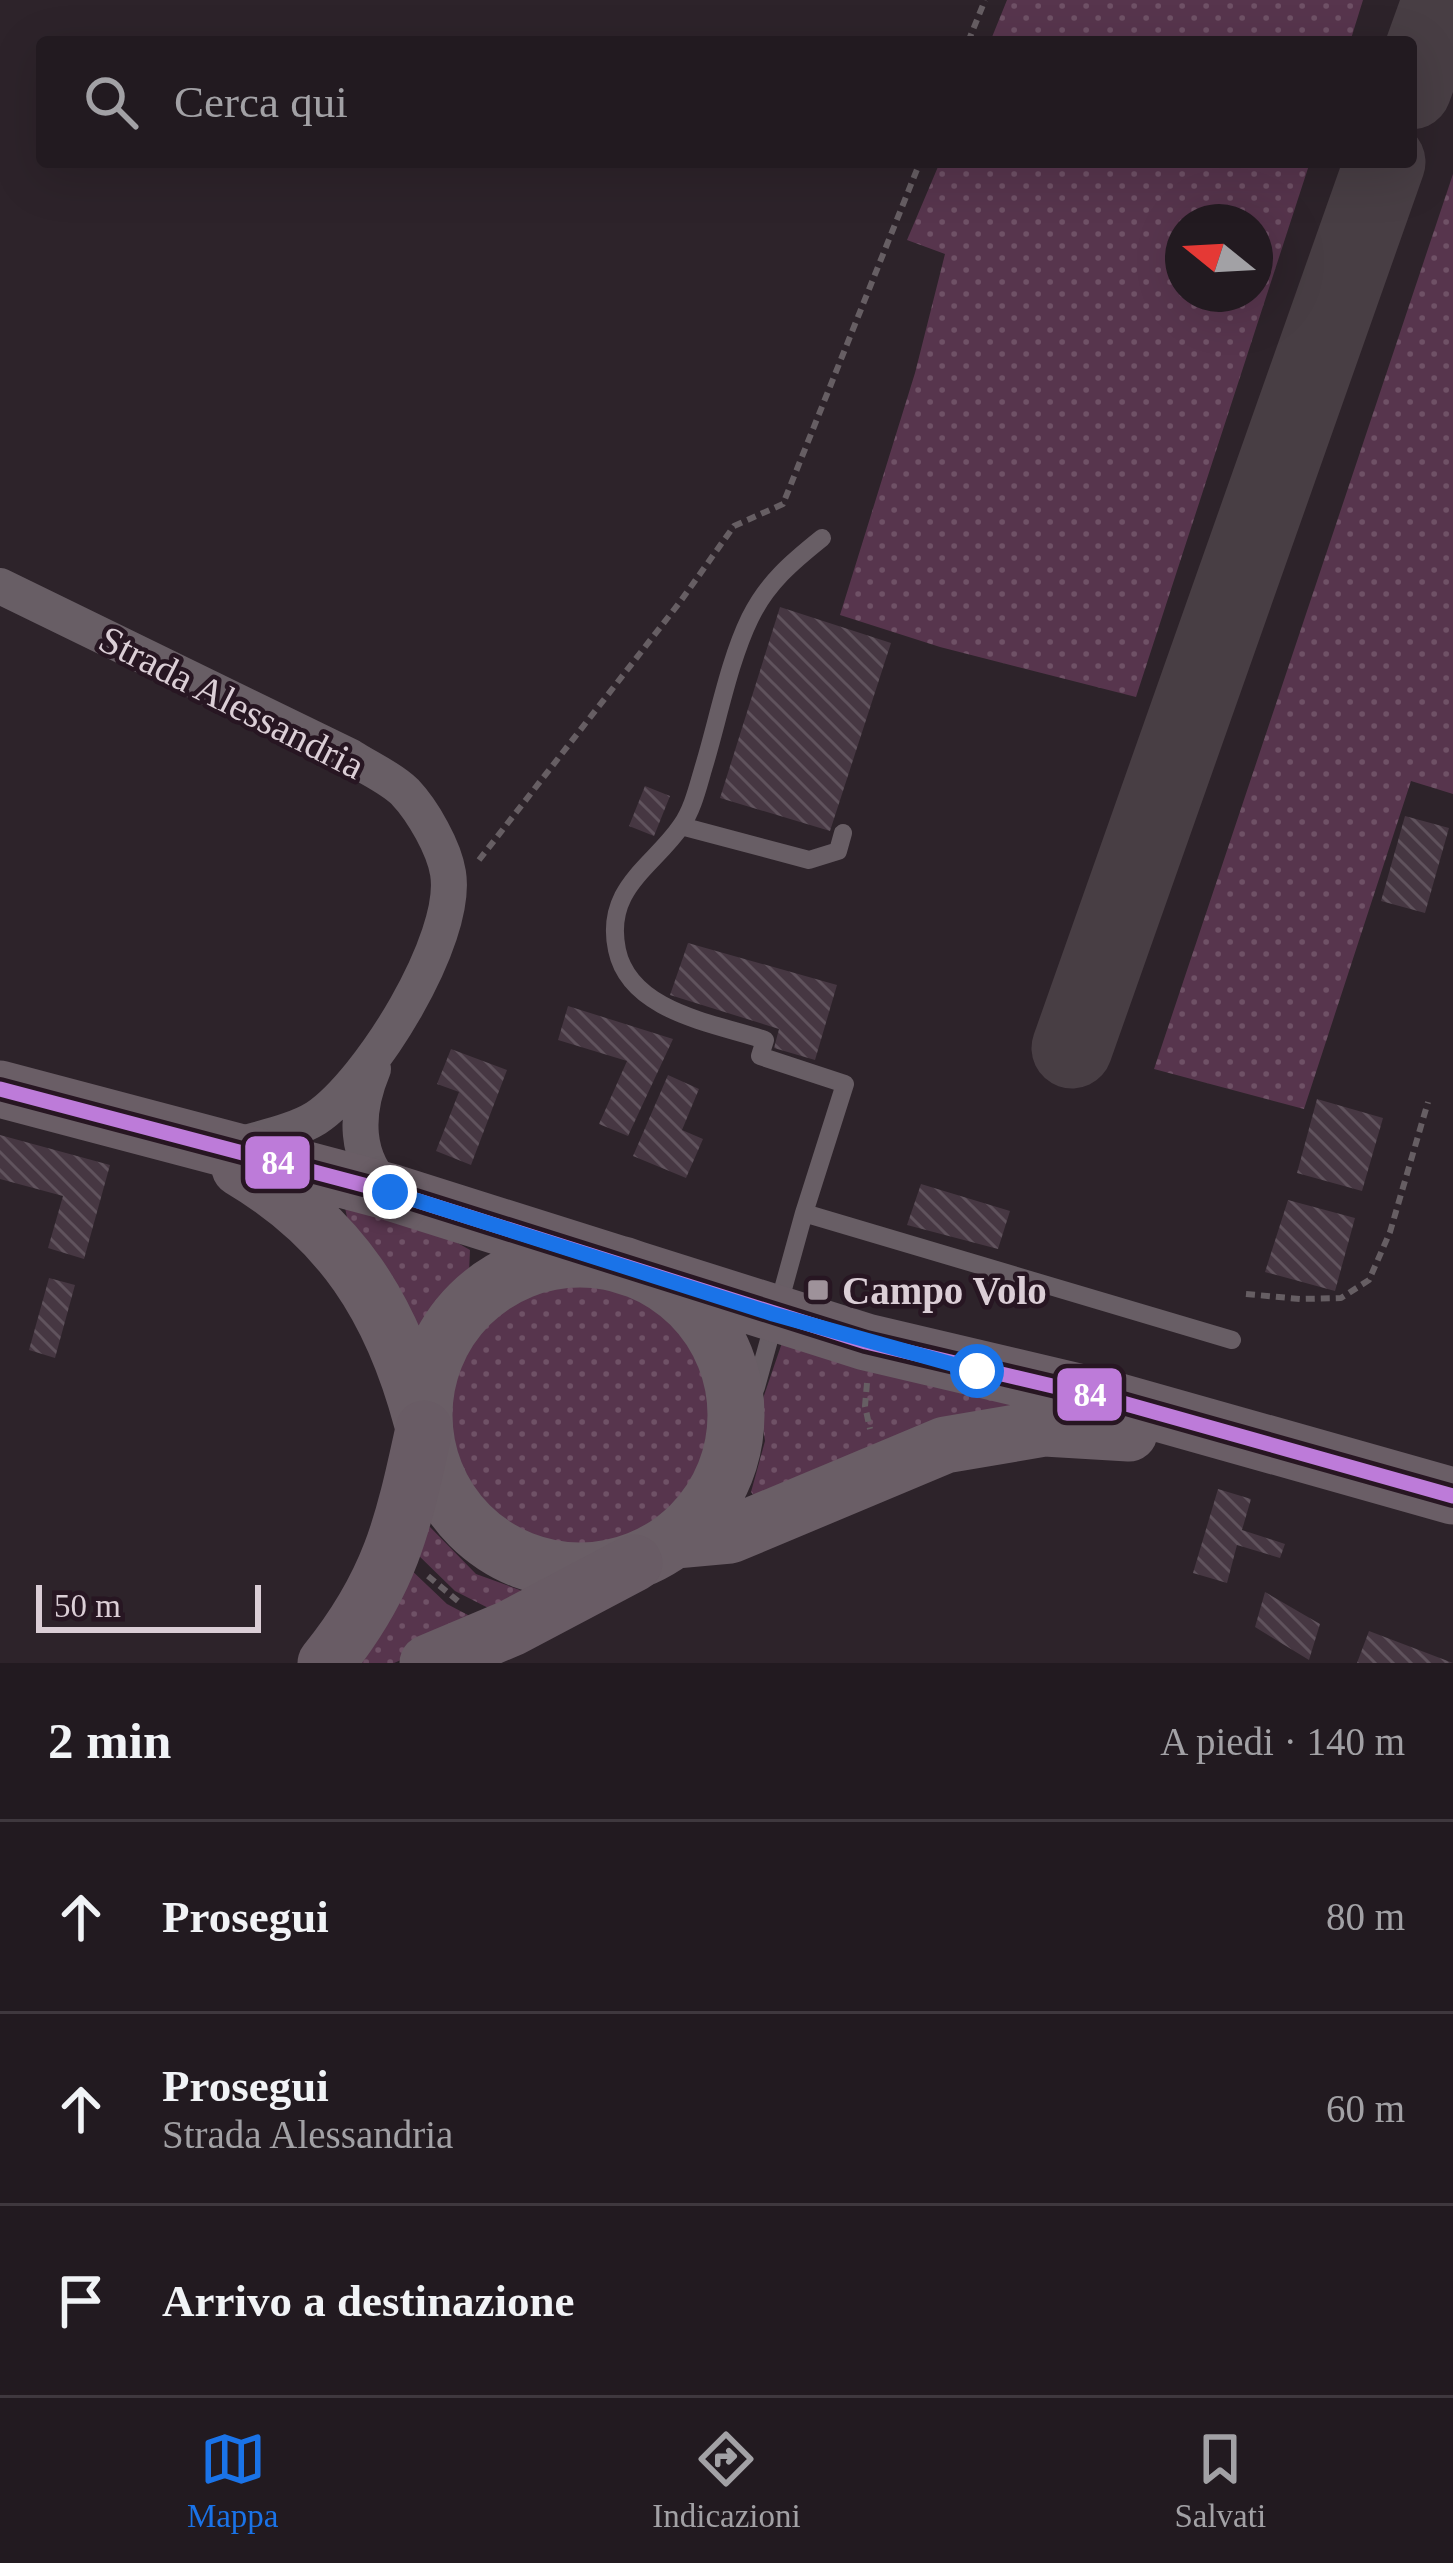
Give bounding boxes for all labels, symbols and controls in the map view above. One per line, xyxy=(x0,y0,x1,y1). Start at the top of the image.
search box xyxy=(36,36,1417,168)
icon: search xyxy=(78,69,144,135)
text: Cerca qui xyxy=(174,77,348,127)
north arrow xyxy=(1165,204,1273,312)
street label: Strada Alessandria xyxy=(92,617,372,787)
line badge: 84 xyxy=(243,1134,312,1191)
text: 84 xyxy=(262,1145,295,1181)
route end xyxy=(363,1165,417,1219)
place label: Campo Volo xyxy=(842,1269,1047,1313)
marker: Campo Volo xyxy=(805,1277,831,1303)
route start xyxy=(950,1344,1004,1398)
line badge: 84 xyxy=(1055,1366,1124,1423)
text: 84 xyxy=(1074,1377,1107,1413)
scale bar xyxy=(36,1579,261,1632)
text: 50 m xyxy=(54,1588,121,1624)
text: 2 min xyxy=(48,1713,171,1769)
text: A piedi · 140 m xyxy=(1160,1720,1405,1763)
icon: ahead xyxy=(48,1884,114,1950)
text: Prosegui xyxy=(162,1892,329,1942)
text: 80 m xyxy=(1326,1895,1405,1938)
text: Prosegui xyxy=(162,2061,329,2111)
icon: ahead xyxy=(48,2076,114,2142)
text: 60 m xyxy=(1326,2087,1405,2130)
text: Strada Alessandria xyxy=(162,2113,453,2156)
icon: arrive xyxy=(48,2268,114,2334)
text: Arrivo a destinazione xyxy=(162,2276,574,2326)
tab: Mappa xyxy=(187,2426,279,2535)
tab: Indicazioni xyxy=(652,2426,801,2535)
tab: Salvati xyxy=(1174,2426,1266,2535)

